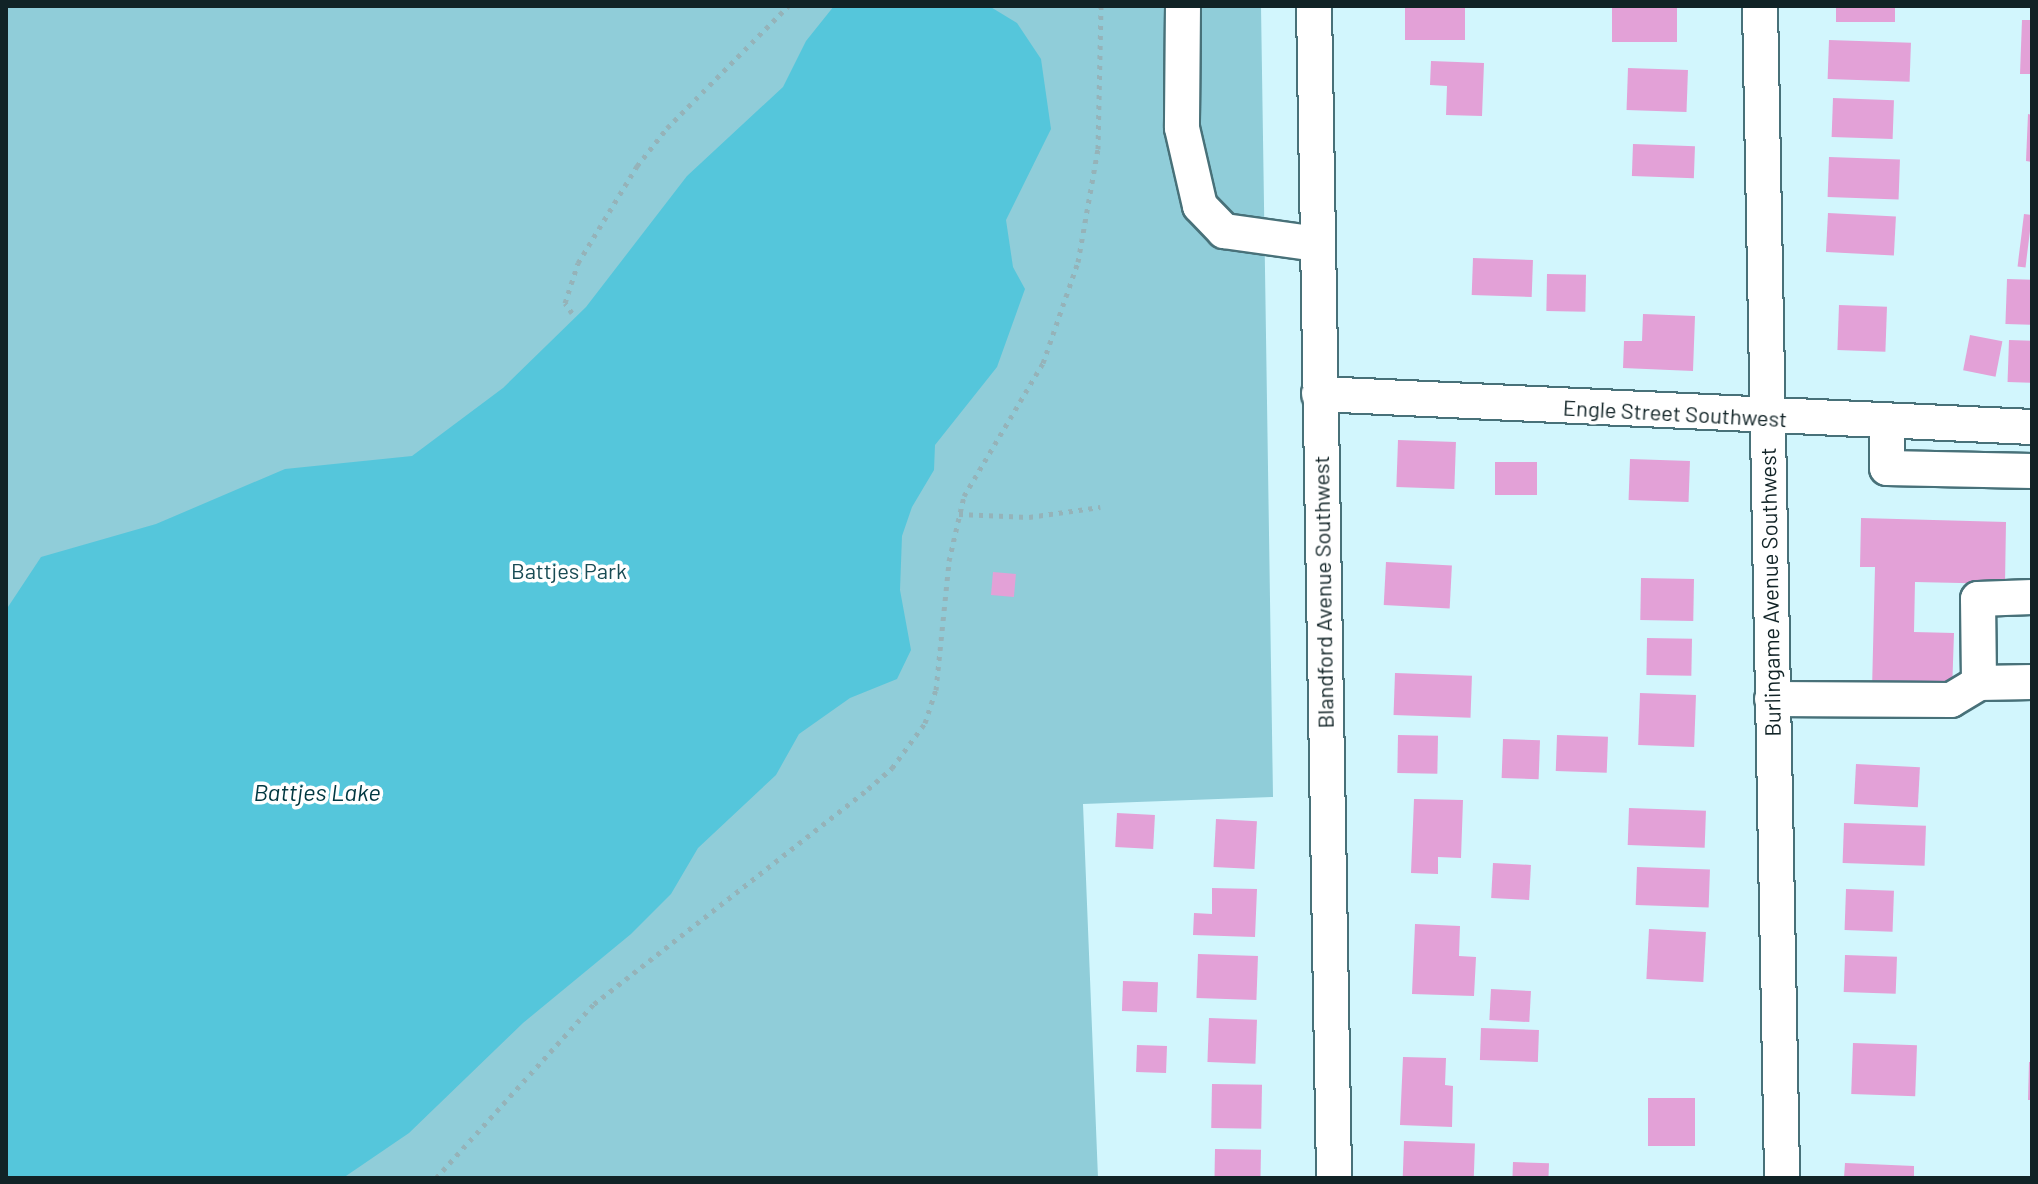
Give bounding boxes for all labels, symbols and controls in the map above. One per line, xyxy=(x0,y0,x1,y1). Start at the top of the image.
street label: Engle Street Southwest xyxy=(1562,394,1788,432)
street label: Burlingame Avenue Southwest xyxy=(1754,447,1786,737)
street label: Blandford Avenue Southwest xyxy=(1307,455,1339,729)
park label: Battjes Park xyxy=(511,558,627,584)
water label: Battjes Lake xyxy=(253,778,381,806)

